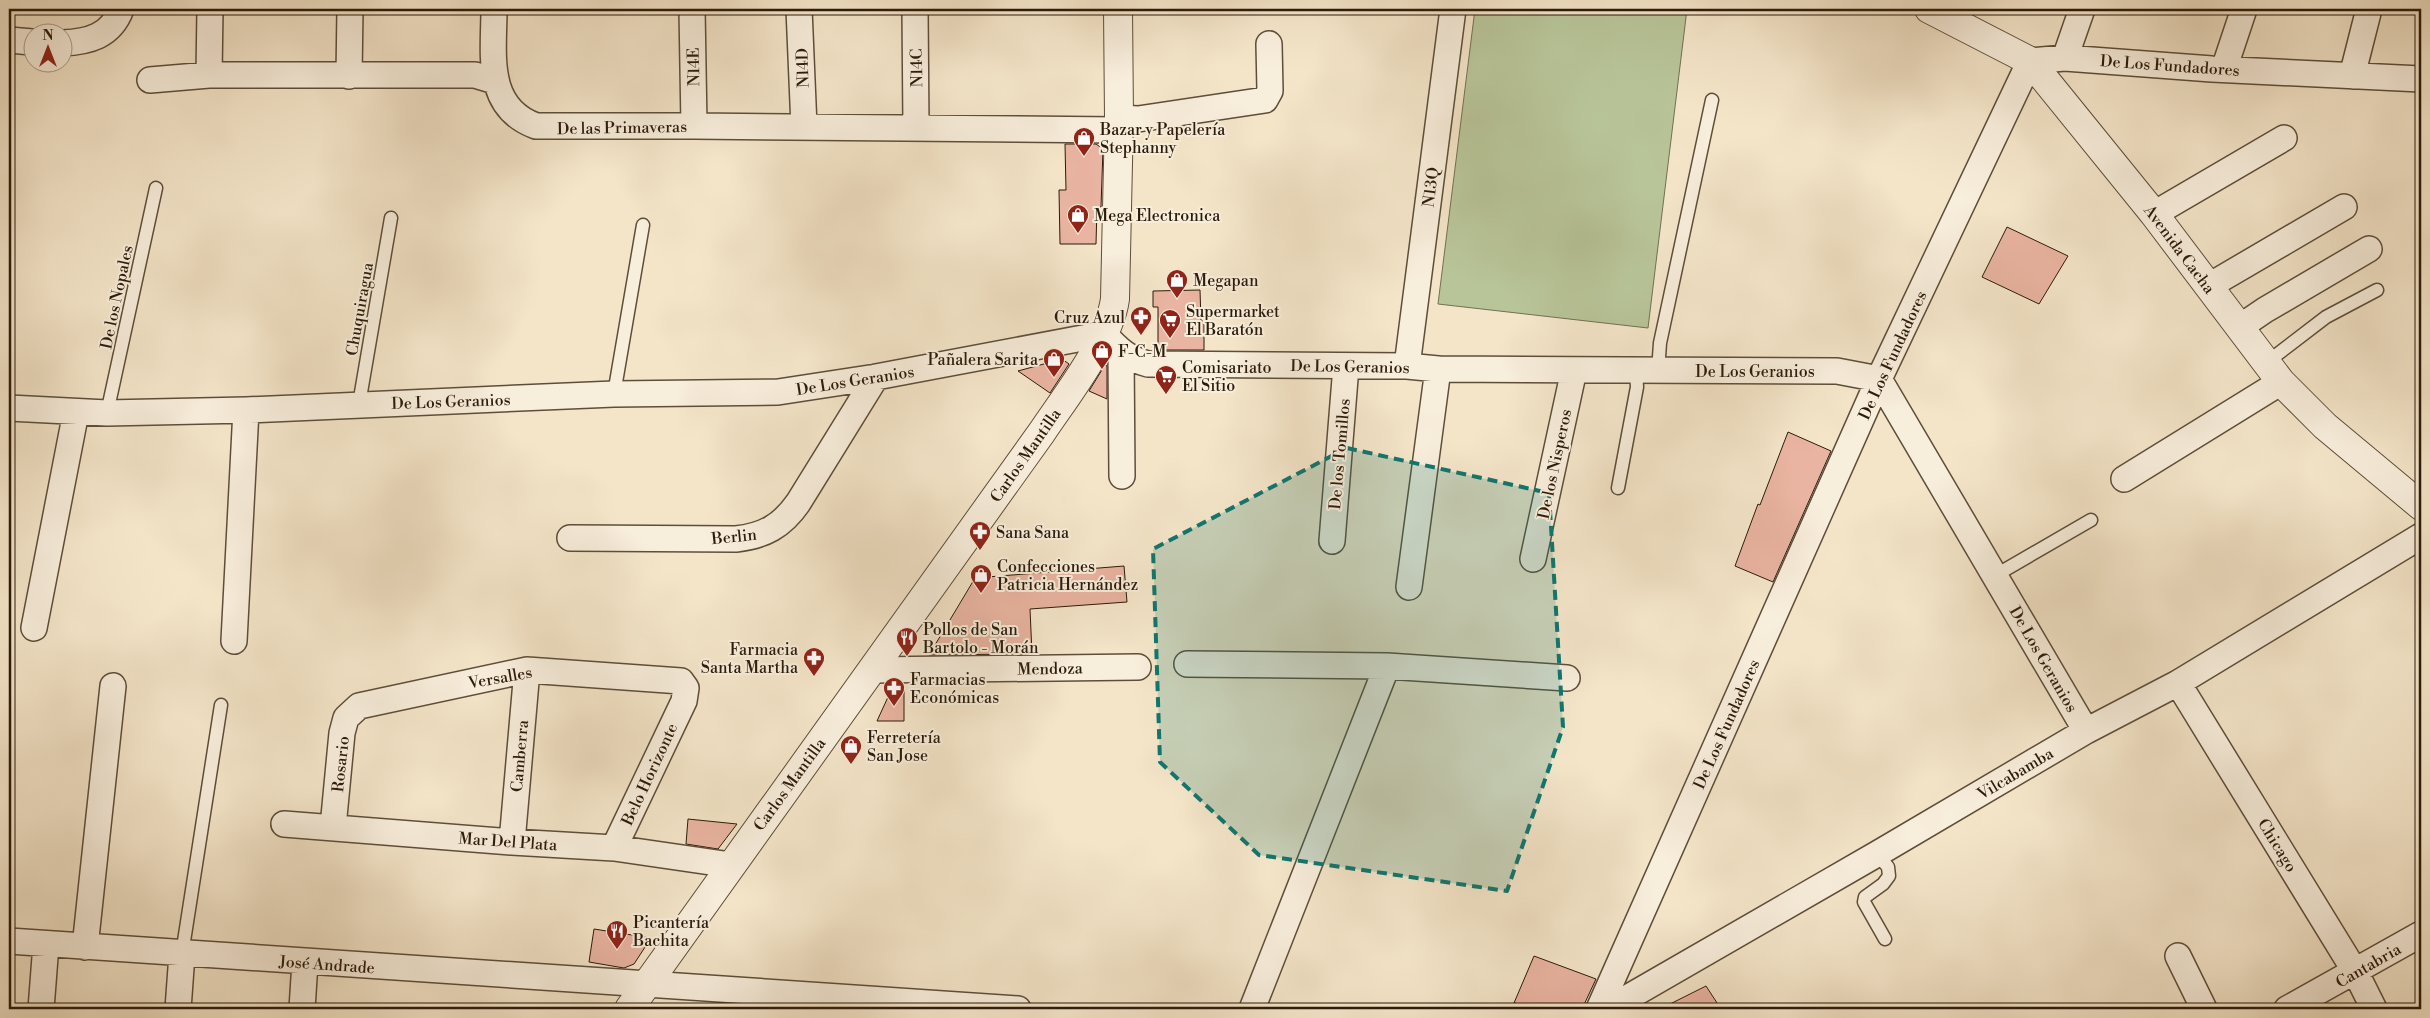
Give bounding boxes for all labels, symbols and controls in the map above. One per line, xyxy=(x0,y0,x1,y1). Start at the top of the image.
north arrow xyxy=(22,22,72,72)
text: N xyxy=(42,27,54,45)
street label: N14E xyxy=(684,47,704,87)
street label: N14D xyxy=(792,48,814,88)
street label: N14C xyxy=(907,48,927,87)
street label: De Los Fundadores xyxy=(2099,51,2240,81)
street label: De las Primaveras xyxy=(557,117,687,139)
place label: Bazar y Papelería Stephanny xyxy=(1099,120,1226,158)
shop icon: Bazar y Papelería Stephanny xyxy=(1072,126,1096,157)
street label: N13Q xyxy=(1419,166,1443,208)
street label: Avenida Cacha xyxy=(2139,200,2220,299)
shop icon: Mega Electronica xyxy=(1066,203,1090,234)
place label: Mega Electronica xyxy=(1094,206,1221,226)
street label: De los Nopales xyxy=(96,243,138,351)
street label: Chuquiragua xyxy=(342,260,378,357)
shop icon: Megapan xyxy=(1165,268,1189,299)
place label: Megapan xyxy=(1193,271,1259,291)
street label: De Los Fundadores xyxy=(1854,288,1932,423)
place label: Supermarket El Baratón xyxy=(1186,302,1280,340)
pharmacy icon: Cruz Azul xyxy=(1129,305,1153,336)
place label: Cruz Azul xyxy=(1054,308,1125,328)
supermarket icon: Supermarket El Baratón xyxy=(1158,308,1182,339)
shop icon: F-C-M xyxy=(1090,339,1114,370)
place label: F-C-M xyxy=(1118,342,1166,362)
shop icon: Pañalera Sarita xyxy=(1042,347,1066,378)
place label: Pañalera Sarita xyxy=(927,350,1039,370)
street label: De Los Geranios xyxy=(1290,356,1410,378)
place label: Comisariato El Sitio xyxy=(1182,358,1271,396)
street label: De Los Geranios xyxy=(795,362,916,400)
street label: De Los Geranios xyxy=(1695,362,1815,382)
supermarket icon: Comisariato El Sitio xyxy=(1154,364,1178,395)
street label: De Los Geranios xyxy=(391,390,511,414)
street label: De los Tomillos xyxy=(1325,398,1355,510)
street label: Carlos Mantilla xyxy=(986,404,1066,506)
street label: De los Nisperos xyxy=(1534,407,1576,521)
pharmacy icon: Sana Sana xyxy=(968,520,992,551)
place label: Sana Sana xyxy=(996,523,1070,543)
street label: Berlin xyxy=(709,525,758,549)
place label: Confecciones Patricia Hernández xyxy=(997,557,1138,595)
shop icon: Confecciones Patricia Hernández xyxy=(969,563,993,594)
street label: De Los Geranios xyxy=(2005,603,2082,716)
place label: Pollos de San Bartolo - Morán xyxy=(922,620,1039,658)
restaurant icon: Pollos de San Bartolo - Morán xyxy=(895,626,919,657)
place label: Farmacia Santa Martha xyxy=(701,640,799,678)
pharmacy icon: Farmacia Santa Martha xyxy=(802,646,826,677)
street label: De Los Fundadores xyxy=(1689,656,1764,792)
street label: Mendoza xyxy=(1017,658,1084,680)
street label: Versalles xyxy=(466,663,534,694)
place label: Farmacias Económicas xyxy=(910,670,999,708)
pharmacy icon: Farmacias Económicas xyxy=(882,676,906,707)
street label: Camberra xyxy=(507,718,533,793)
street label: Belo Horizonte xyxy=(617,720,682,830)
place label: Ferretería San Jose xyxy=(867,728,942,766)
street label: Carlos Mantilla xyxy=(749,733,831,835)
shop icon: Ferretería San Jose xyxy=(839,734,863,765)
street label: Rosario xyxy=(328,735,354,793)
street label: Vilcabamba xyxy=(1973,743,2058,805)
street label: Chicago xyxy=(2253,815,2301,876)
street label: Mar Del Plata xyxy=(458,829,559,855)
place label: Picantería Bachita xyxy=(632,913,710,951)
restaurant icon: Picantería Bachita xyxy=(605,919,629,950)
street label: Cantabria xyxy=(2332,939,2406,993)
street label: José Andrade xyxy=(277,952,375,978)

